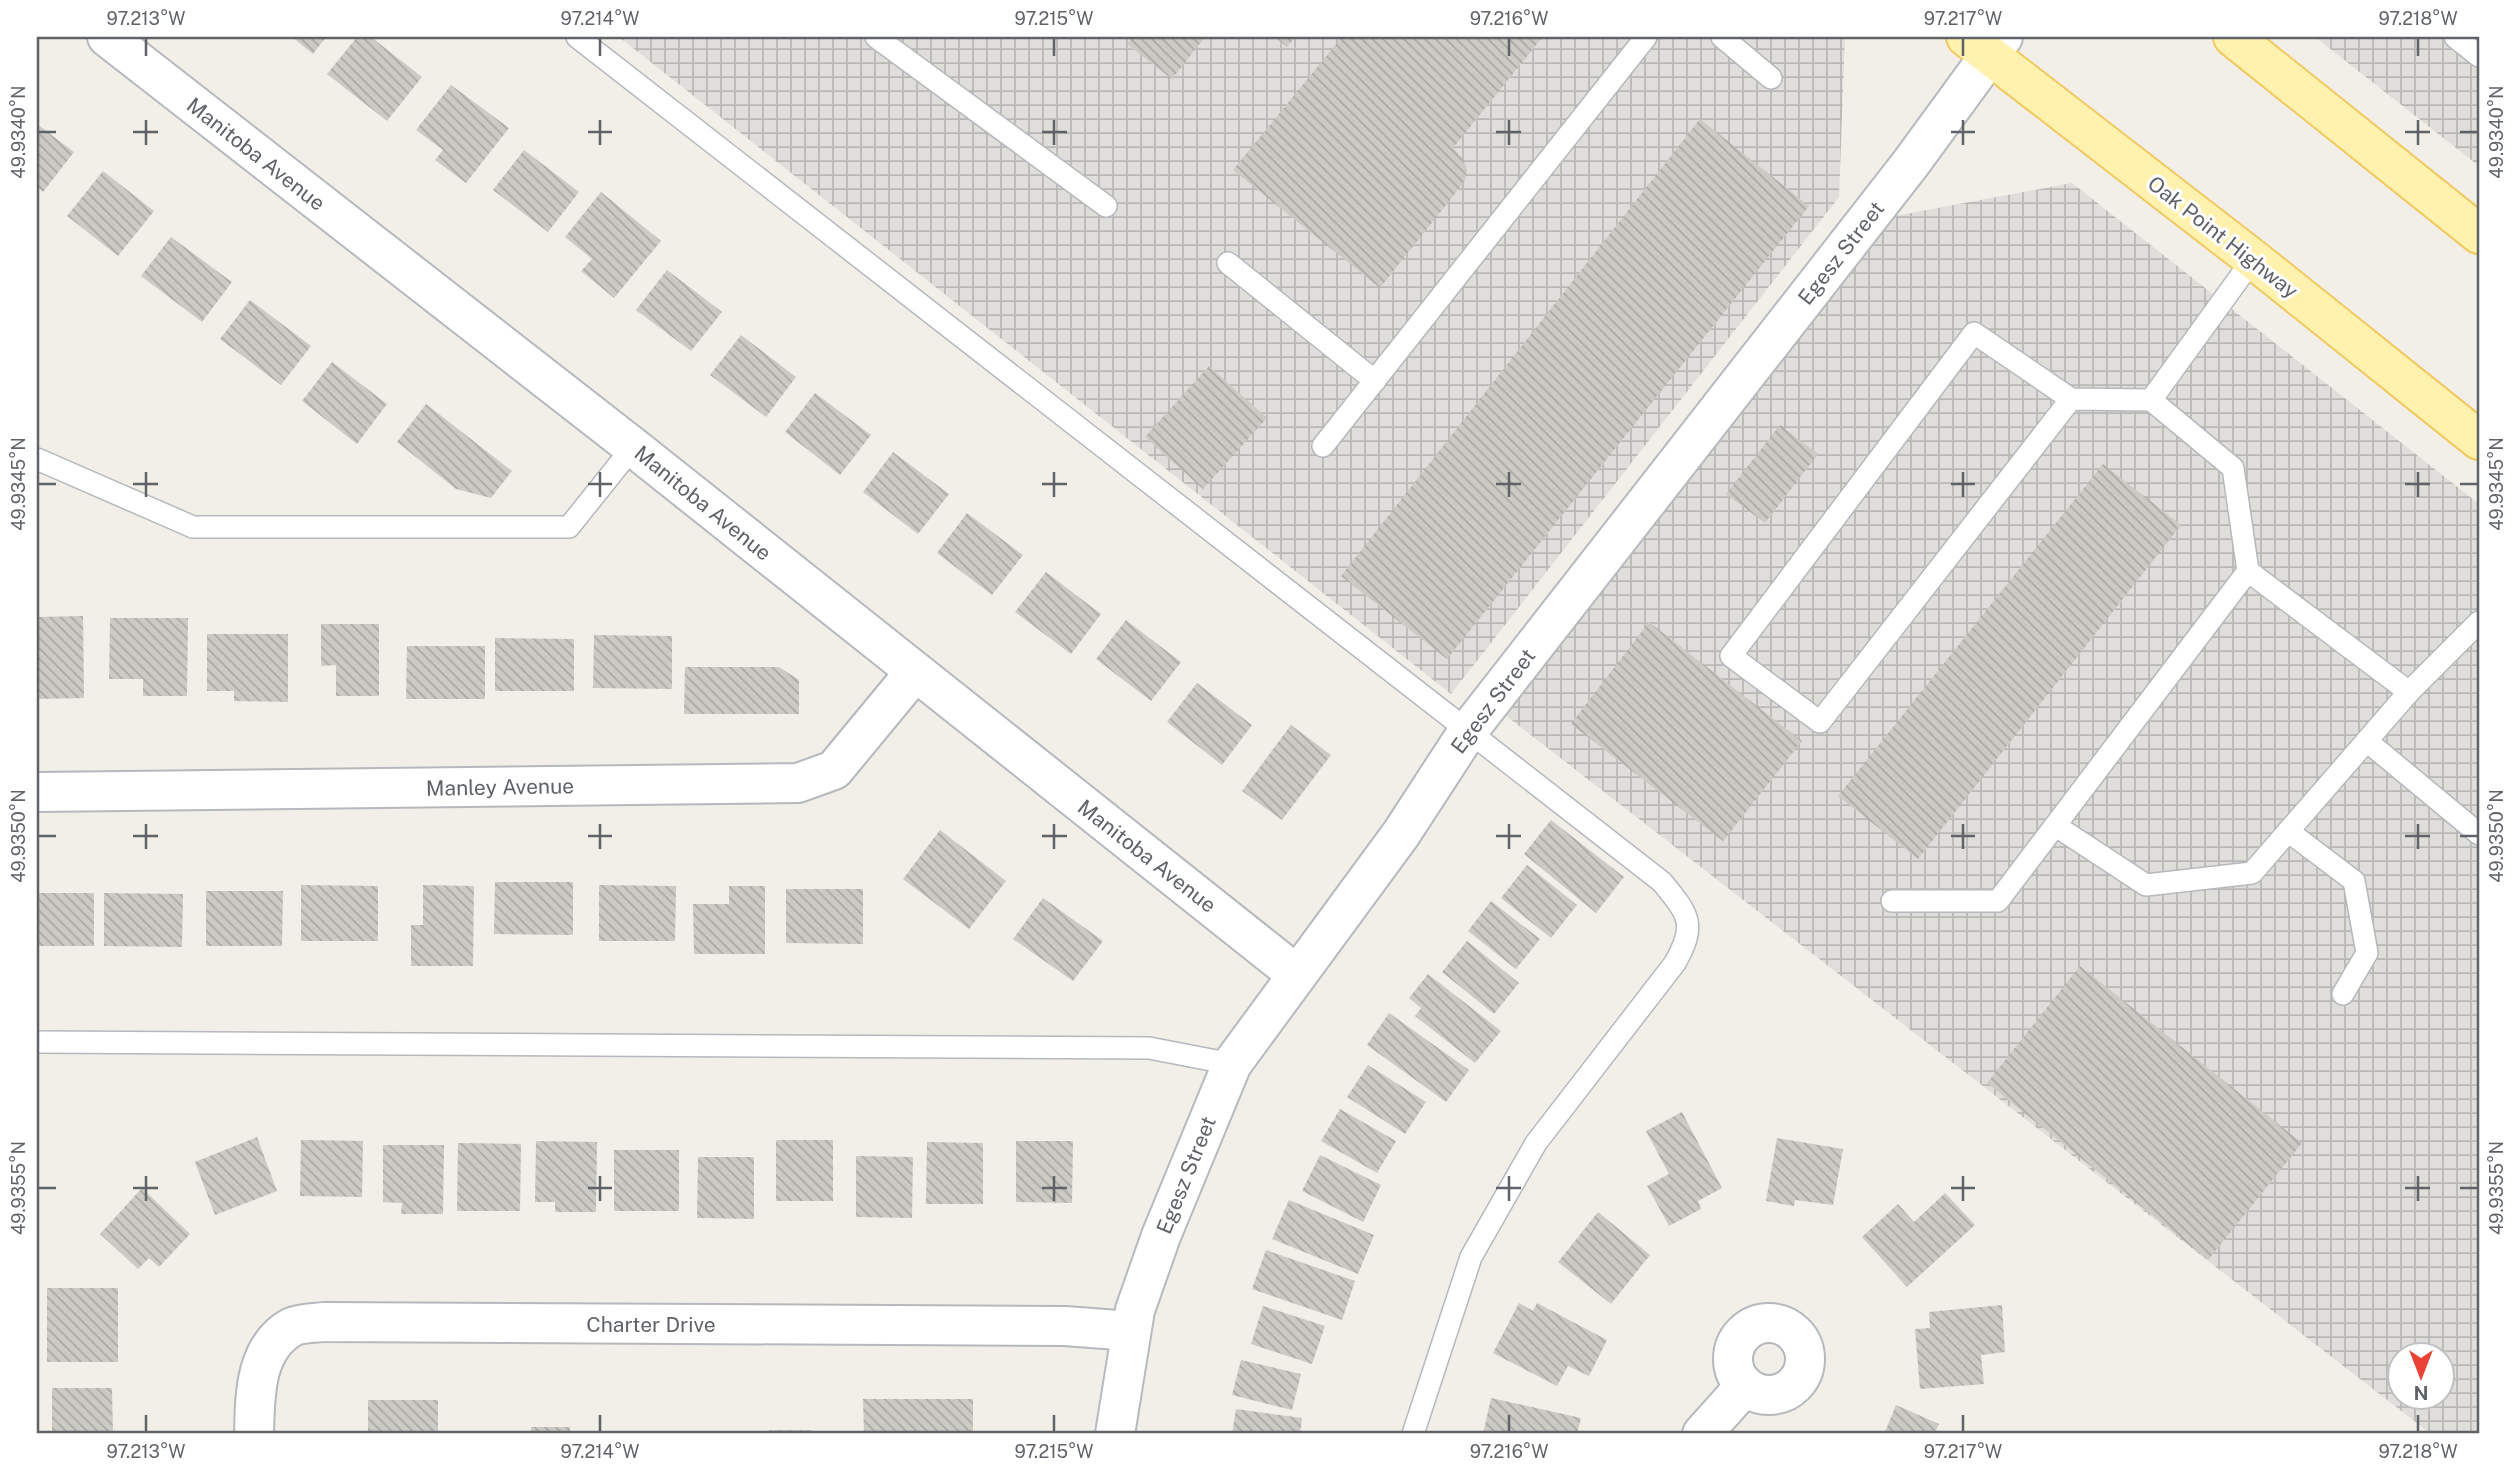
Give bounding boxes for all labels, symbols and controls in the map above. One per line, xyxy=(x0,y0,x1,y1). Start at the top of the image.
text: 97.213°W xyxy=(107,8,185,29)
text: 97.214°W xyxy=(561,8,639,29)
text: 97.215°W xyxy=(1014,8,1094,29)
text: 97.216°W xyxy=(1470,8,1548,29)
text: 97.217°W xyxy=(1924,8,2002,29)
text: 97.218°W xyxy=(2378,8,2458,29)
text: 49.9340°N xyxy=(8,85,29,179)
text: 49.9340°N xyxy=(2486,85,2507,179)
street label: Manitoba Avenue xyxy=(182,92,330,216)
street label: Oak Point Highway xyxy=(2143,171,2303,303)
street label: Egesz Street xyxy=(1793,196,1889,310)
text: 49.9345°N xyxy=(8,437,29,531)
text: 49.9345°N xyxy=(2486,437,2507,531)
street label: Manitoba Avenue xyxy=(630,440,776,566)
street label: Egesz Street xyxy=(1446,644,1540,758)
street label: Manley Avenue xyxy=(426,773,574,801)
text: 49.9350°N xyxy=(8,789,29,883)
text: 49.9350°N xyxy=(2486,789,2507,883)
street label: Manitoba Avenue xyxy=(1073,794,1221,918)
street label: Egesz Street xyxy=(1151,1113,1221,1237)
text: 49.9355°N xyxy=(8,1141,29,1235)
text: 49.9355°N xyxy=(2486,1141,2507,1235)
street label: Charter Drive xyxy=(586,1312,716,1337)
north arrow xyxy=(2386,1342,2456,1412)
text: N xyxy=(2414,1382,2428,1404)
text: 97.213°W xyxy=(107,1441,185,1462)
text: 97.214°W xyxy=(561,1441,639,1462)
text: 97.215°W xyxy=(1014,1441,1094,1462)
text: 97.216°W xyxy=(1470,1441,1548,1462)
text: 97.217°W xyxy=(1924,1441,2002,1462)
text: 97.218°W xyxy=(2378,1441,2458,1462)

